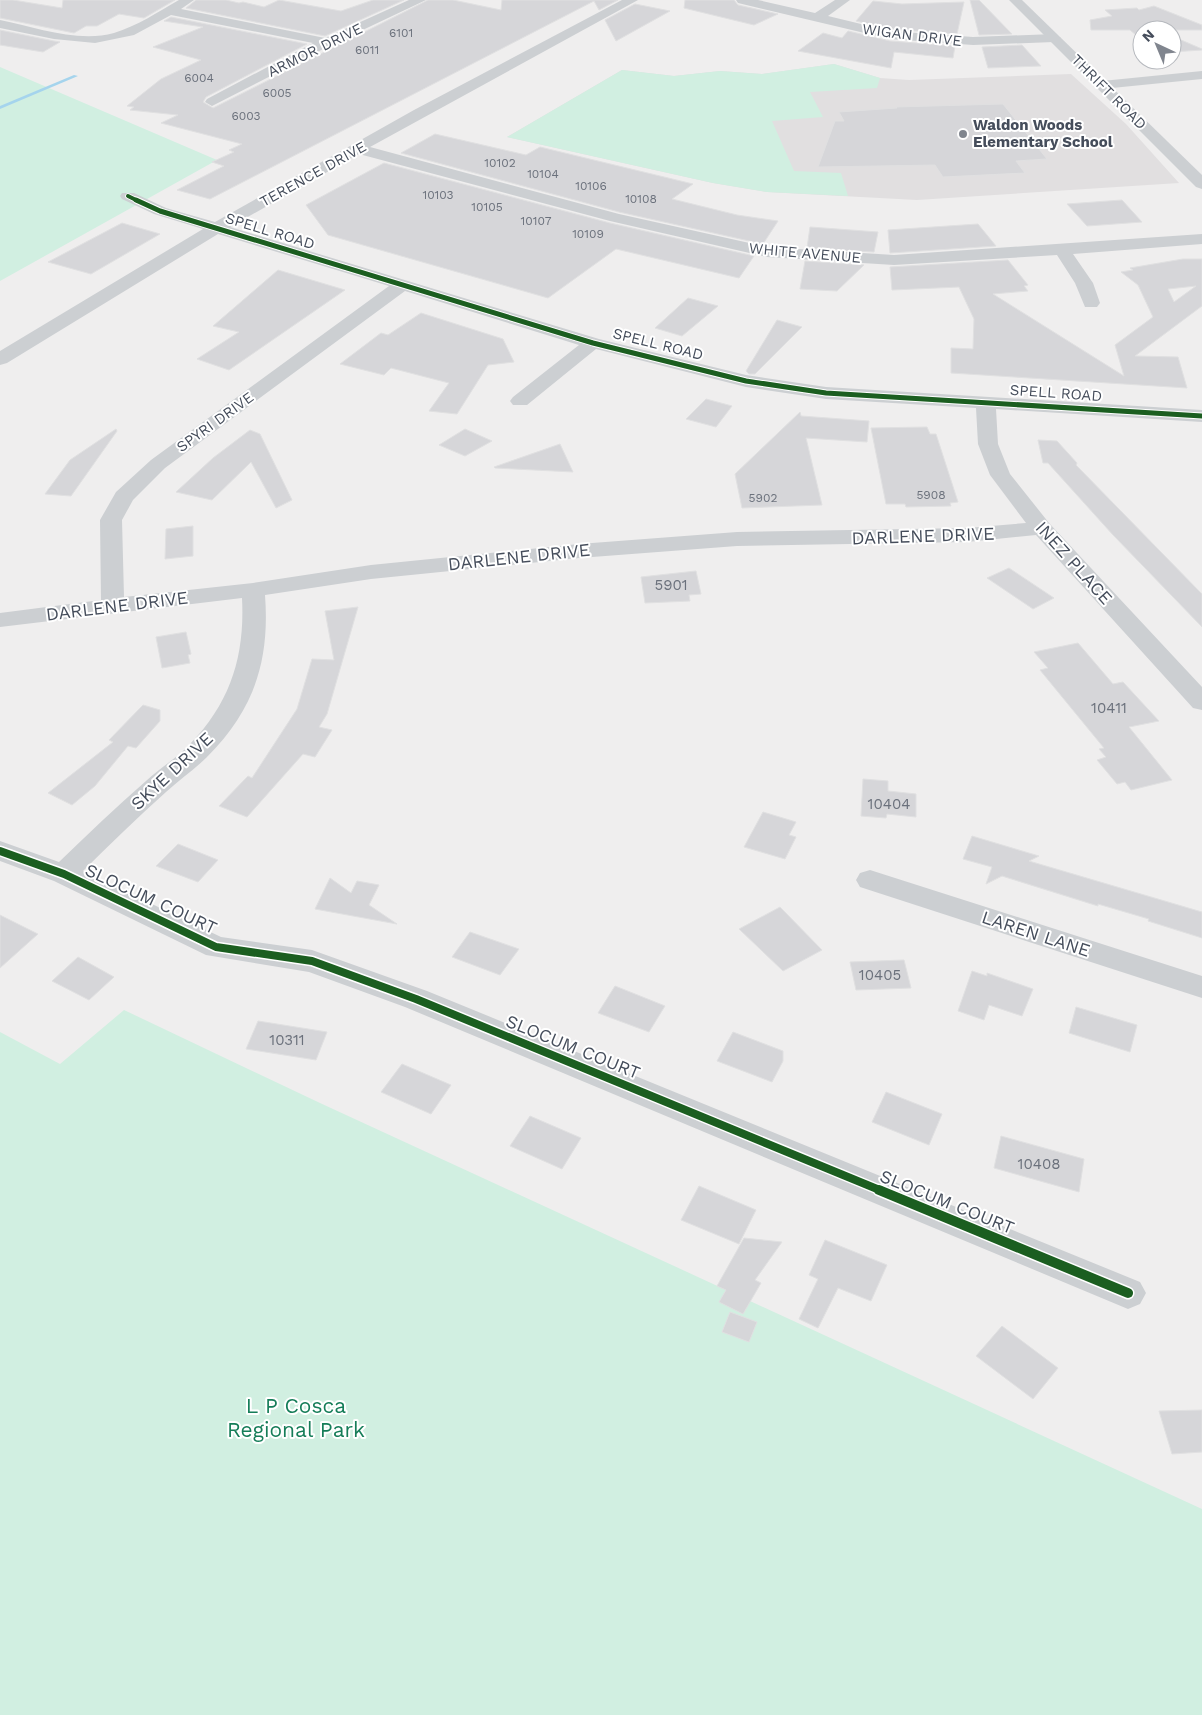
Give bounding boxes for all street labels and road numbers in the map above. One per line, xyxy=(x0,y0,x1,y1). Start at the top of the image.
street label: ARMOR DRIVE xyxy=(265,19,365,81)
street label: WIGAN DRIVE xyxy=(861,20,963,50)
street label: THRIFT ROAD xyxy=(1068,51,1150,133)
street label: TERENCE DRIVE xyxy=(257,137,369,211)
street label: SPELL ROAD xyxy=(223,209,317,253)
street label: WHITE AVENUE xyxy=(748,239,862,267)
street label: SPELL ROAD xyxy=(611,324,705,364)
street label: SPELL ROAD xyxy=(1009,381,1103,405)
street label: SPYRI DRIVE xyxy=(173,388,257,456)
street label: INEZ PLACE xyxy=(1032,517,1117,609)
street label: DARLENE DRIVE xyxy=(851,523,995,548)
street label: DARLENE DRIVE xyxy=(447,539,591,574)
street label: DARLENE DRIVE xyxy=(45,586,189,625)
street label: SKYE DRIVE xyxy=(126,727,217,814)
street label: SLOCUM COURT xyxy=(82,859,221,938)
street label: LAREN LANE xyxy=(979,906,1093,961)
street label: SLOCUM COURT xyxy=(503,1010,644,1083)
street label: SLOCUM COURT xyxy=(877,1165,1018,1238)

